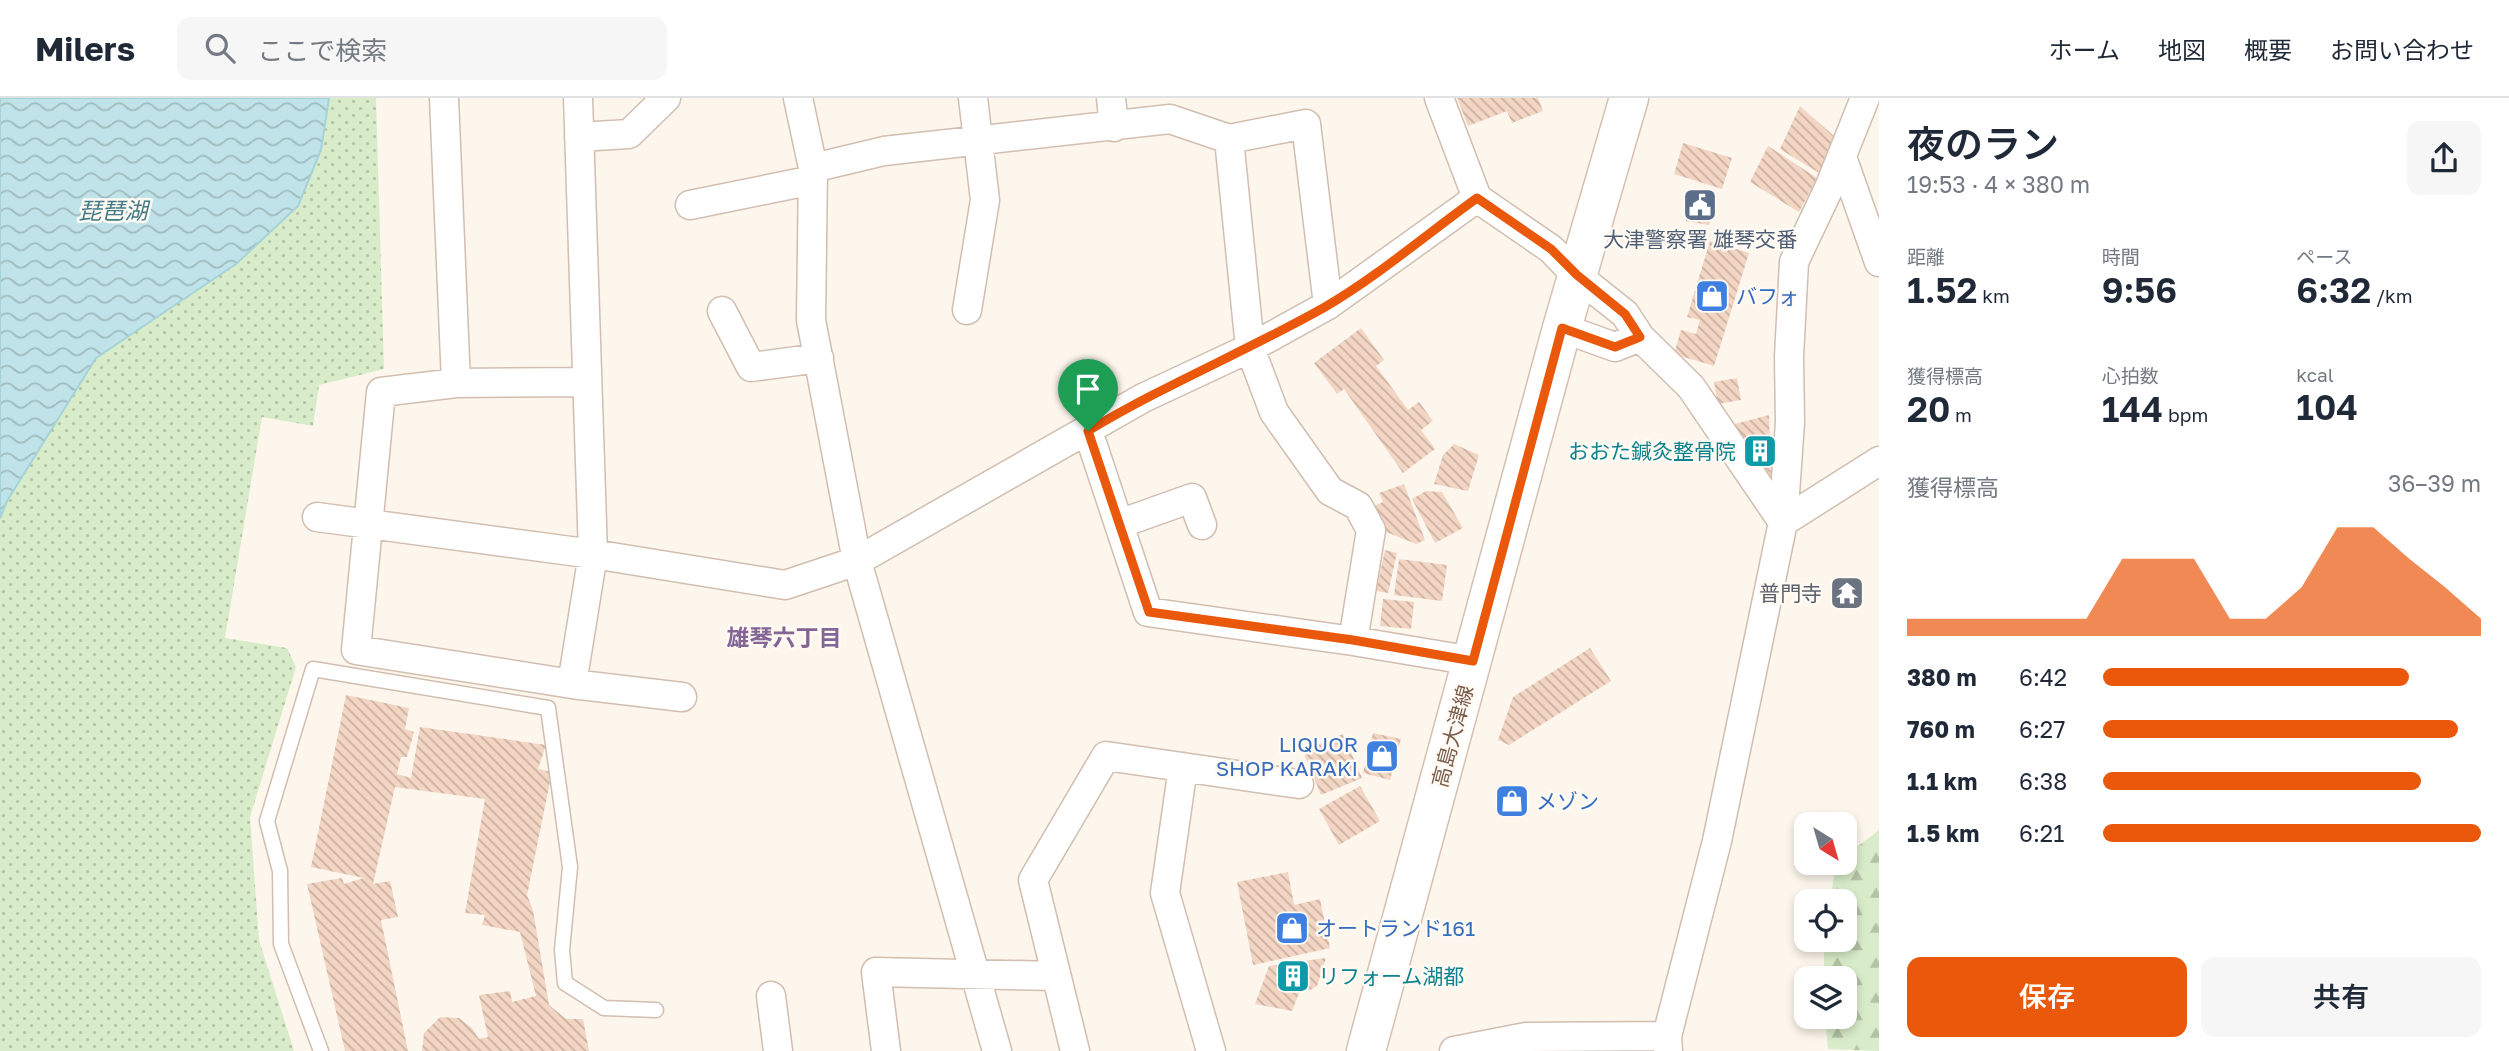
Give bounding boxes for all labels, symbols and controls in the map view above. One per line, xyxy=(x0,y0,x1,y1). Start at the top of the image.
search box xyxy=(177,17,667,80)
text: Milers xyxy=(35,29,135,68)
icon: search xyxy=(201,29,239,67)
text: ここで検索 xyxy=(257,35,387,66)
text: ホーム xyxy=(2049,35,2120,64)
text: 地図 xyxy=(2158,35,2206,64)
text: 概要 xyxy=(2244,35,2292,64)
text: お問い合わせ xyxy=(2330,35,2474,64)
text: 夜のラン xyxy=(1907,121,2059,166)
button: share xyxy=(2407,121,2481,195)
text: 19:53 · 4 × 380 m xyxy=(1907,170,2090,198)
public building icon: 大津警察署 雄琴交番 xyxy=(1681,186,1719,224)
water label: 琵琶湖 xyxy=(79,196,151,224)
place label: 大津警察署 雄琴交番 xyxy=(1603,226,1797,252)
text: 距離 xyxy=(1907,245,1945,268)
text: 時間 xyxy=(2102,245,2140,268)
text: ペース xyxy=(2296,245,2352,268)
text: 1.52 xyxy=(1907,269,1977,311)
text: 9:56 xyxy=(2102,269,2177,311)
text: 6:32 xyxy=(2296,269,2371,311)
shop icon: バフォ xyxy=(1693,277,1731,315)
place label: バフォ xyxy=(1736,283,1799,309)
text: km xyxy=(1977,284,2010,307)
text: /km xyxy=(2371,284,2413,307)
pin xyxy=(1058,359,1118,431)
text: kcal xyxy=(2296,363,2334,386)
text: 獲得標高 xyxy=(1907,364,1983,387)
text: 心拍数 xyxy=(2102,364,2159,387)
icon: arrive xyxy=(1069,370,1107,408)
text: 104 xyxy=(2296,386,2358,428)
text: 20 xyxy=(1907,388,1950,430)
text: 144 xyxy=(2102,388,2163,430)
text: m xyxy=(1950,403,1972,426)
text: bpm xyxy=(2163,403,2208,426)
building icon: おおた鍼灸整骨院 xyxy=(1741,432,1779,470)
place label: おおた鍼灸整骨院 xyxy=(1568,438,1736,464)
text: 36–39 m xyxy=(2388,469,2481,497)
text: 獲得標高 xyxy=(1907,473,1999,501)
temple icon: 普門寺 xyxy=(1828,574,1866,612)
place label: 普門寺 xyxy=(1759,580,1822,606)
district label: 雄琴六丁目 xyxy=(727,623,842,651)
text: 380 m xyxy=(1907,663,1977,691)
text: 6:42 xyxy=(2019,663,2067,691)
street label: 高島大津線 xyxy=(1426,682,1478,790)
text: 760 m xyxy=(1907,715,1975,743)
text: 6:27 xyxy=(2019,715,2065,743)
place label: LIQUOR SHOP KARAKI xyxy=(1216,731,1358,781)
shop icon: LIQUOR SHOP KARAKI xyxy=(1363,737,1401,775)
text: 1.1 km xyxy=(1907,767,1977,795)
text: 6:38 xyxy=(2019,767,2067,795)
shop icon: メゾン xyxy=(1493,782,1531,820)
place label: メゾン xyxy=(1536,788,1599,814)
north arrow xyxy=(1794,812,1857,875)
map controls xyxy=(1794,812,1857,1029)
text: 1.5 km xyxy=(1907,819,1979,847)
text: 6:21 xyxy=(2019,819,2064,847)
button: locate xyxy=(1794,889,1857,952)
shop icon: オートランド161 xyxy=(1273,909,1311,947)
place label: オートランド161 xyxy=(1316,915,1475,941)
building icon: リフォーム湖都 xyxy=(1274,957,1312,995)
button: 保存 xyxy=(1907,957,2187,1037)
button: 共有 xyxy=(2201,957,2481,1037)
place label: リフォーム湖都 xyxy=(1318,963,1464,989)
button: layers xyxy=(1794,966,1857,1029)

